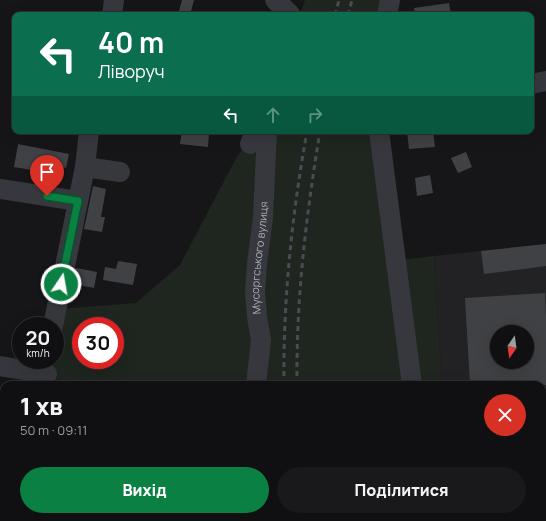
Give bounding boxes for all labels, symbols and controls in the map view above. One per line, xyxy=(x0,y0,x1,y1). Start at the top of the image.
text: 40 m xyxy=(98,23,164,61)
icon: left xyxy=(32,28,84,80)
text: Ліворуч xyxy=(98,59,165,83)
icon: left xyxy=(220,104,242,126)
icon: ahead xyxy=(262,104,284,126)
icon: right xyxy=(304,104,326,126)
pin xyxy=(30,155,64,196)
icon: arrive xyxy=(36,161,58,183)
street label: Мусоргського вулиця xyxy=(247,201,271,315)
position arrow xyxy=(40,263,82,305)
speed limit sign: 30 xyxy=(72,317,124,369)
text: 20 xyxy=(25,324,51,351)
north arrow xyxy=(490,325,534,369)
map controls xyxy=(490,325,534,369)
text: km/h xyxy=(26,346,50,360)
text: 1 хв xyxy=(20,389,63,422)
button: close xyxy=(484,394,526,436)
text: 50 m · 09:11 xyxy=(20,421,87,439)
button: Вихід xyxy=(20,467,269,513)
button: Поділитися xyxy=(277,467,526,513)

